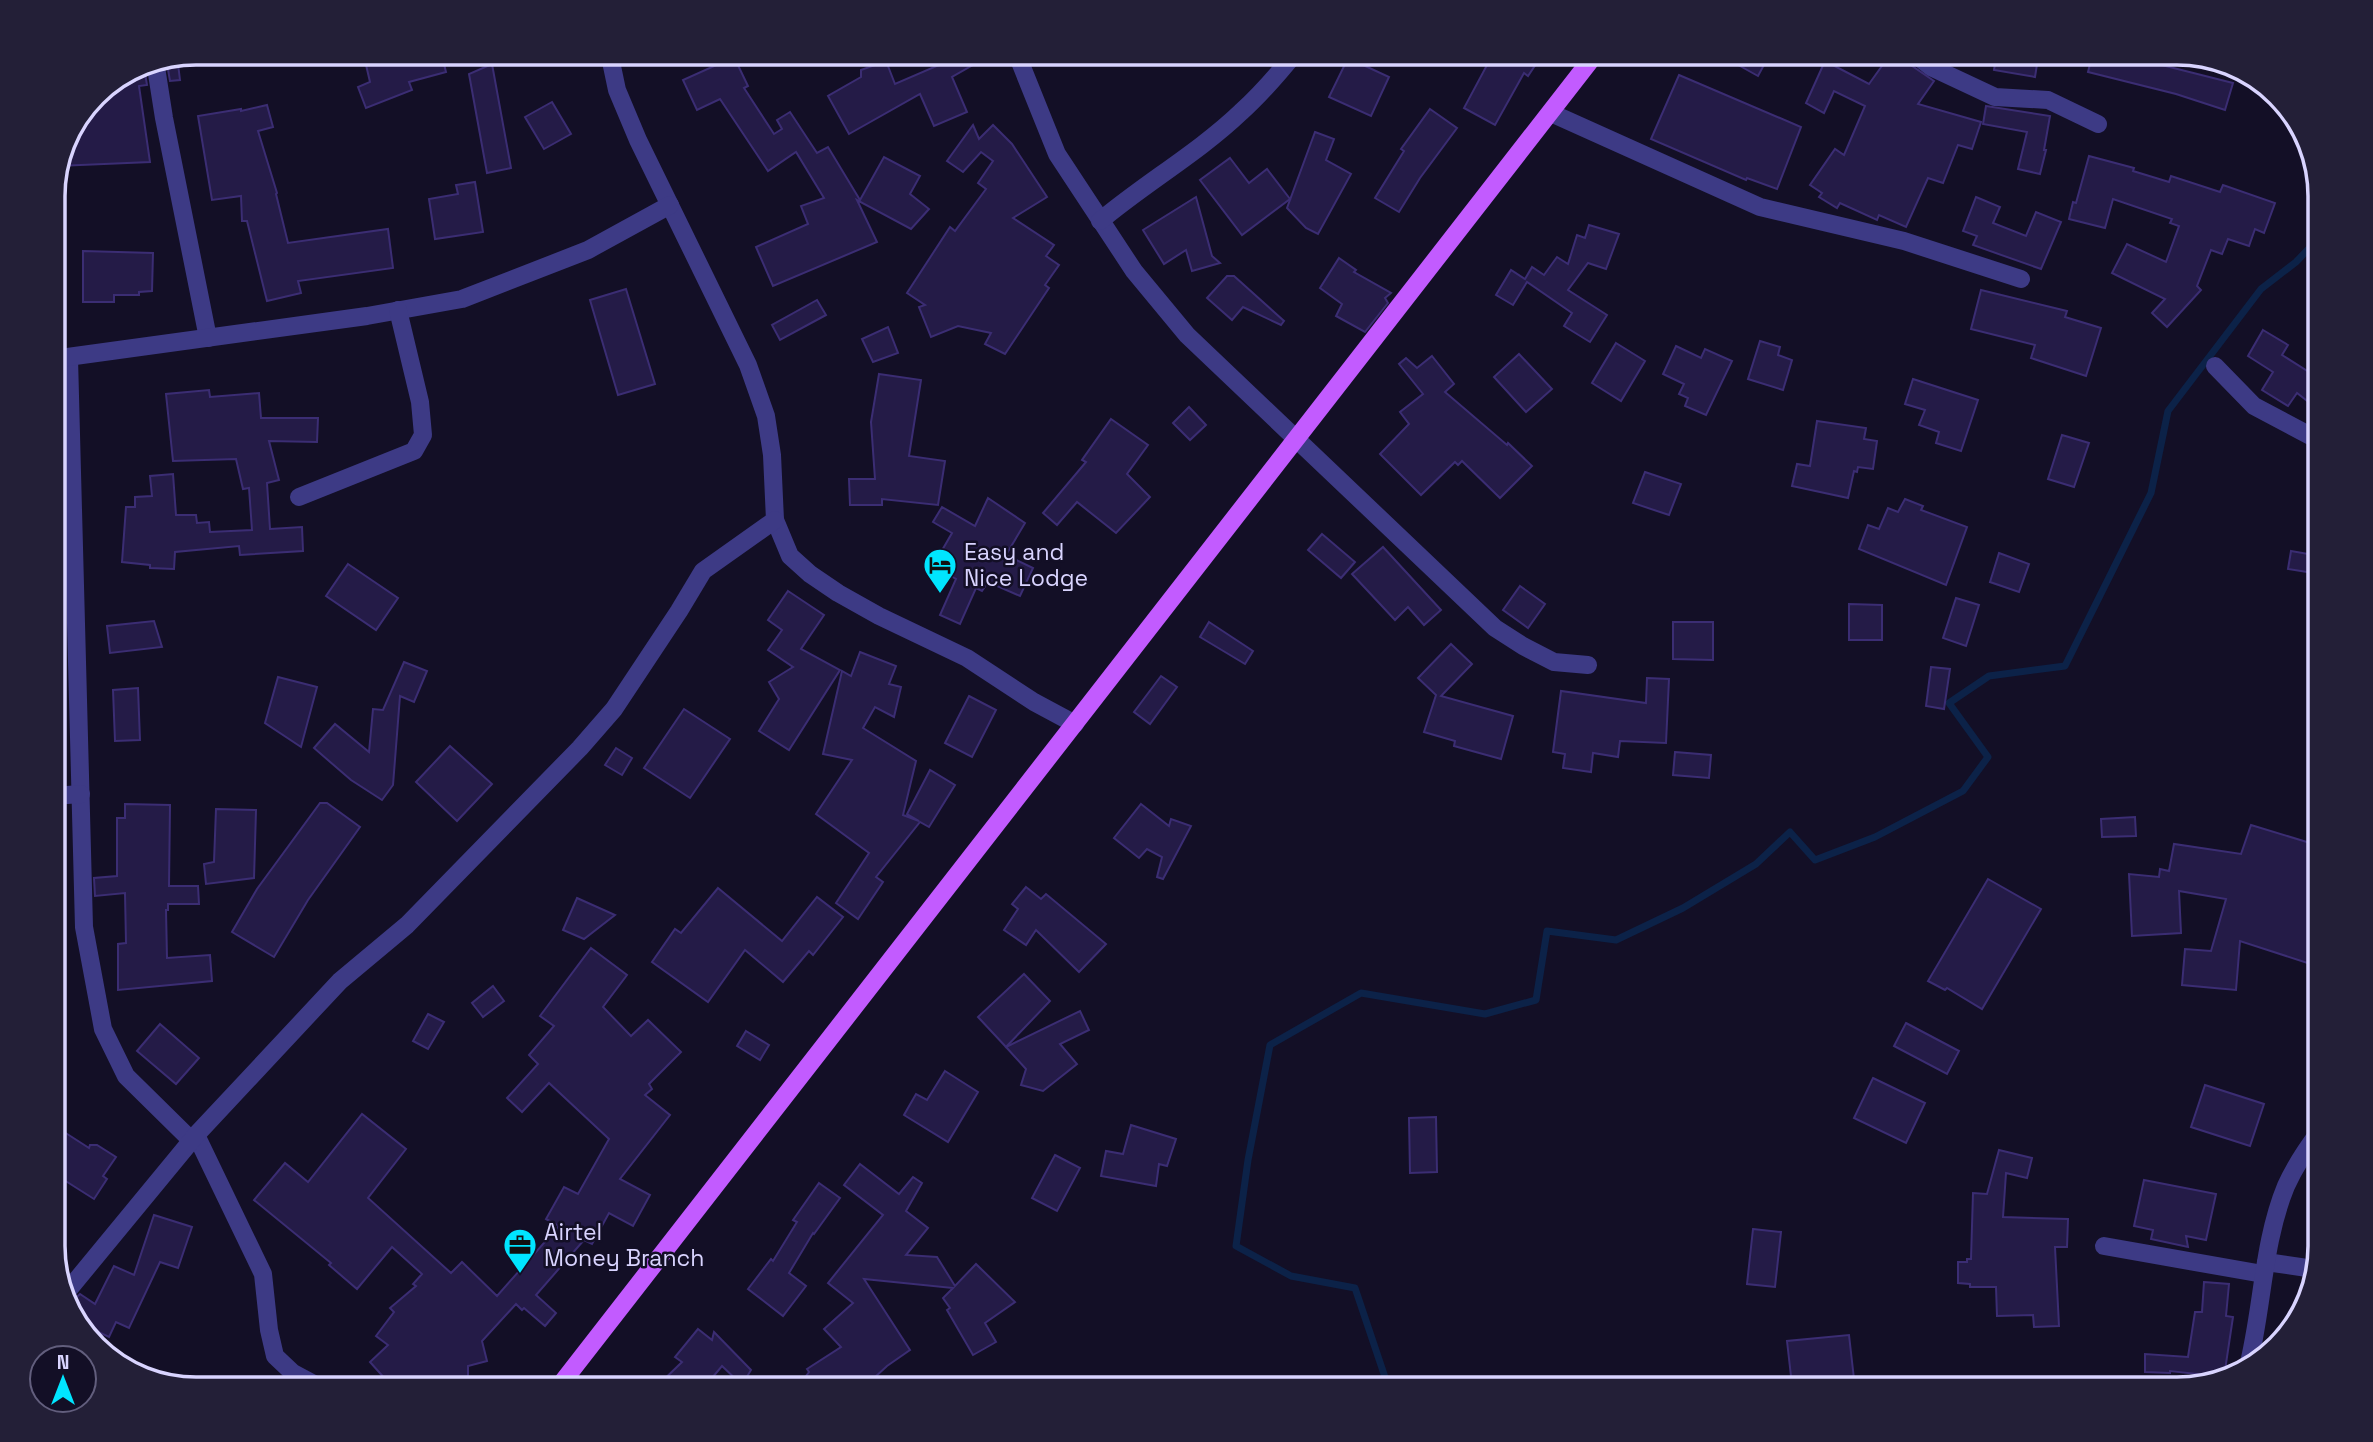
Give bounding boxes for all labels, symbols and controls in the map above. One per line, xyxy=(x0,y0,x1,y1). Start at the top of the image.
place label: Easy and Nice Lodge xyxy=(964,537,1088,593)
hotel icon: Easy and Nice Lodge xyxy=(921,546,959,595)
place label: Airtel Money Branch xyxy=(544,1217,704,1273)
office icon: Airtel Money Branch xyxy=(501,1226,539,1275)
north arrow xyxy=(28,1344,98,1414)
text: N xyxy=(57,1350,69,1375)

